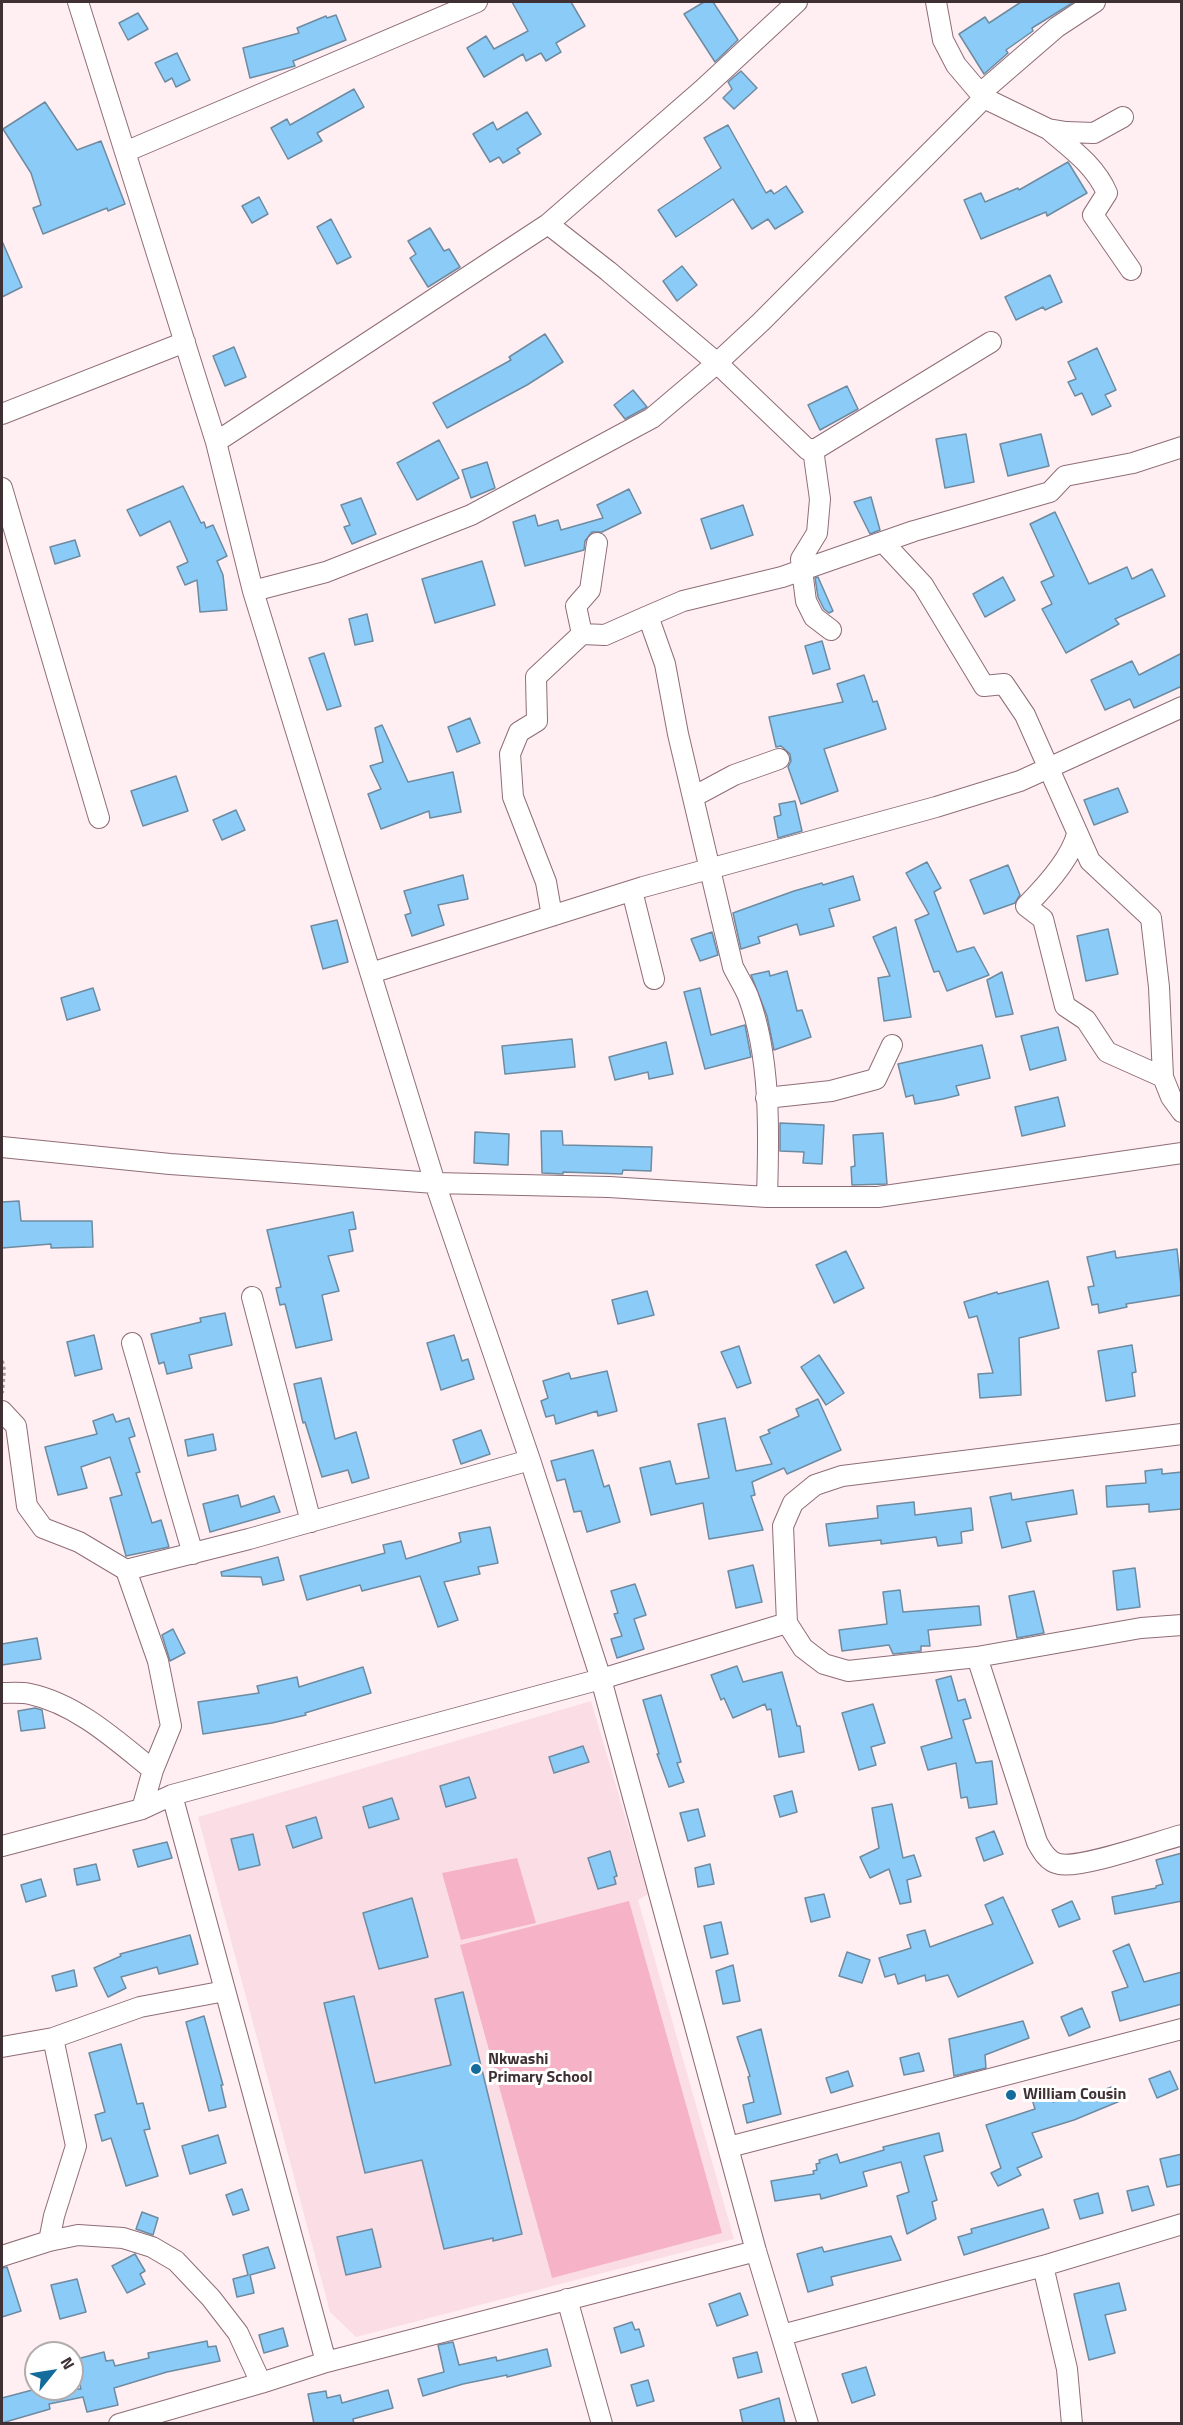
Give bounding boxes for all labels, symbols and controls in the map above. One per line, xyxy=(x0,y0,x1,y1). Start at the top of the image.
place label: Nkwashi Primary School xyxy=(488,2050,593,2088)
marker: Nkwashi Primary School xyxy=(469,2062,483,2076)
place label: William Cousin xyxy=(1023,2085,1126,2105)
marker: William Cousin xyxy=(1004,2088,1018,2102)
north arrow xyxy=(24,2341,84,2401)
text: N xyxy=(55,2352,81,2374)

